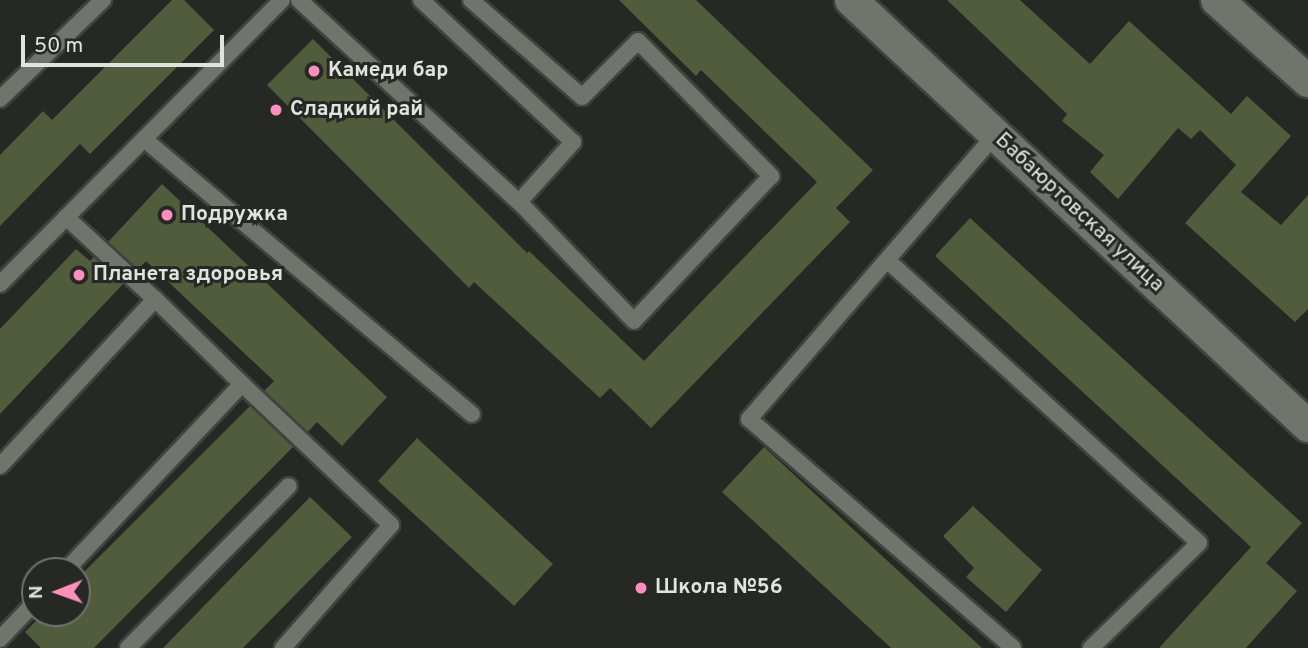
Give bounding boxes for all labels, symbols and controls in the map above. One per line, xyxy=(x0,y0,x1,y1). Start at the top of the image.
scale bar xyxy=(24,21,228,65)
text: 50 m xyxy=(34,33,83,60)
place label: Камеди бар xyxy=(328,58,448,84)
marker: Камеди бар xyxy=(306,63,322,79)
place label: Сладкий рай xyxy=(290,97,423,123)
marker: Сладкий рай xyxy=(268,102,284,118)
street label: Бабаюртовская улица xyxy=(989,128,1169,298)
place label: Подружка xyxy=(181,202,288,228)
marker: Подружка xyxy=(159,207,175,223)
place label: Планета здоровья xyxy=(93,262,283,288)
marker: Планета здоровья xyxy=(71,267,87,283)
north arrow xyxy=(21,557,91,627)
place label: Школа №56 xyxy=(655,575,783,601)
marker: Школа №56 xyxy=(633,580,649,596)
text: N xyxy=(25,585,49,599)

